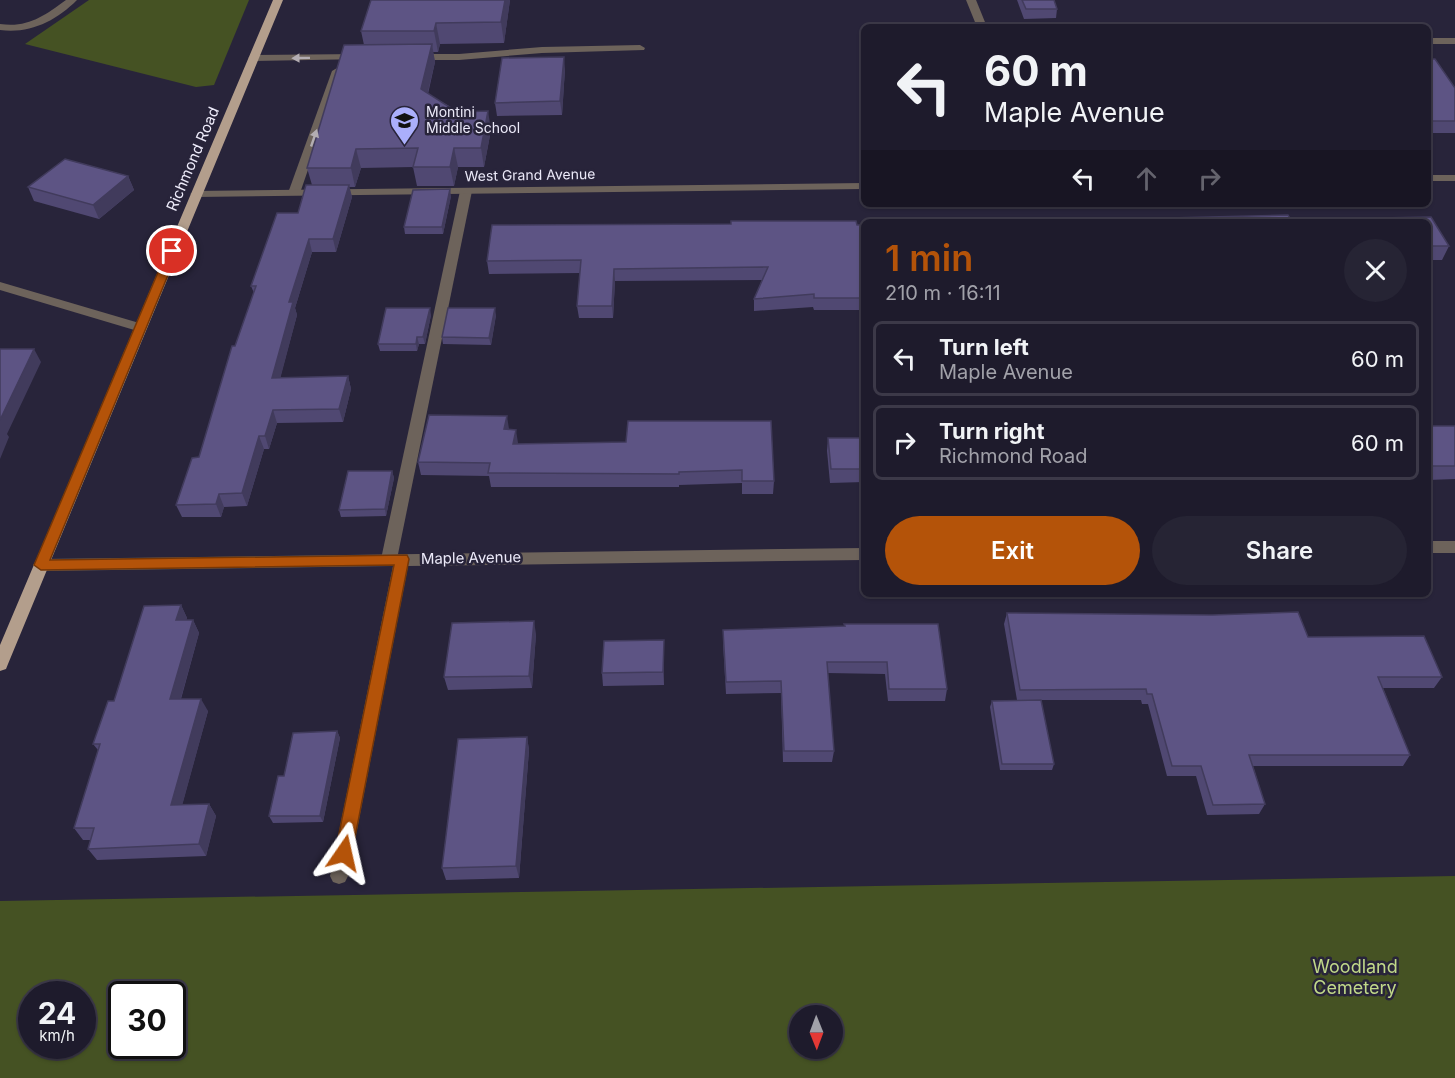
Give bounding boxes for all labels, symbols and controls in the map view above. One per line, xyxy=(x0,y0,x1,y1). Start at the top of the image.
text: 60 m xyxy=(984,45,1088,96)
icon: left xyxy=(885,48,963,126)
one-way arrow xyxy=(291,53,310,63)
text: Maple Avenue xyxy=(984,96,1165,129)
place label: Montini Middle School xyxy=(426,103,520,136)
street label: Richmond Road xyxy=(162,104,223,214)
school or university icon: Montini Middle School xyxy=(389,104,421,146)
one-way arrow xyxy=(309,129,319,147)
icon: left xyxy=(1067,162,1100,195)
icon: ahead xyxy=(1130,162,1163,195)
icon: right xyxy=(1193,162,1226,195)
street label: West Grand Avenue xyxy=(465,165,595,184)
pin xyxy=(146,225,197,276)
icon: arrive xyxy=(155,234,188,267)
text: 1 min xyxy=(885,236,973,280)
button: close xyxy=(1344,239,1407,302)
text: 210 m · 16:11 xyxy=(885,281,1001,305)
text: Turn left xyxy=(939,334,1029,360)
icon: left xyxy=(888,342,921,375)
text: 60 m xyxy=(1351,346,1404,372)
text: Maple Avenue xyxy=(939,360,1073,384)
text: Turn right xyxy=(939,418,1045,444)
icon: right xyxy=(888,426,921,459)
text: 60 m xyxy=(1351,430,1404,456)
text: Richmond Road xyxy=(939,444,1087,468)
button: Exit xyxy=(885,516,1140,585)
button: Share xyxy=(1152,516,1407,585)
street label: Maple Avenue xyxy=(421,547,521,568)
position arrow xyxy=(312,821,376,885)
park label: Woodland Cemetery xyxy=(1312,956,1398,998)
speed limit sign: 30 xyxy=(108,981,186,1059)
text: 24 xyxy=(38,995,76,1031)
north arrow xyxy=(789,1005,843,1059)
map controls xyxy=(789,1005,843,1059)
text: km/h xyxy=(39,1026,75,1045)

